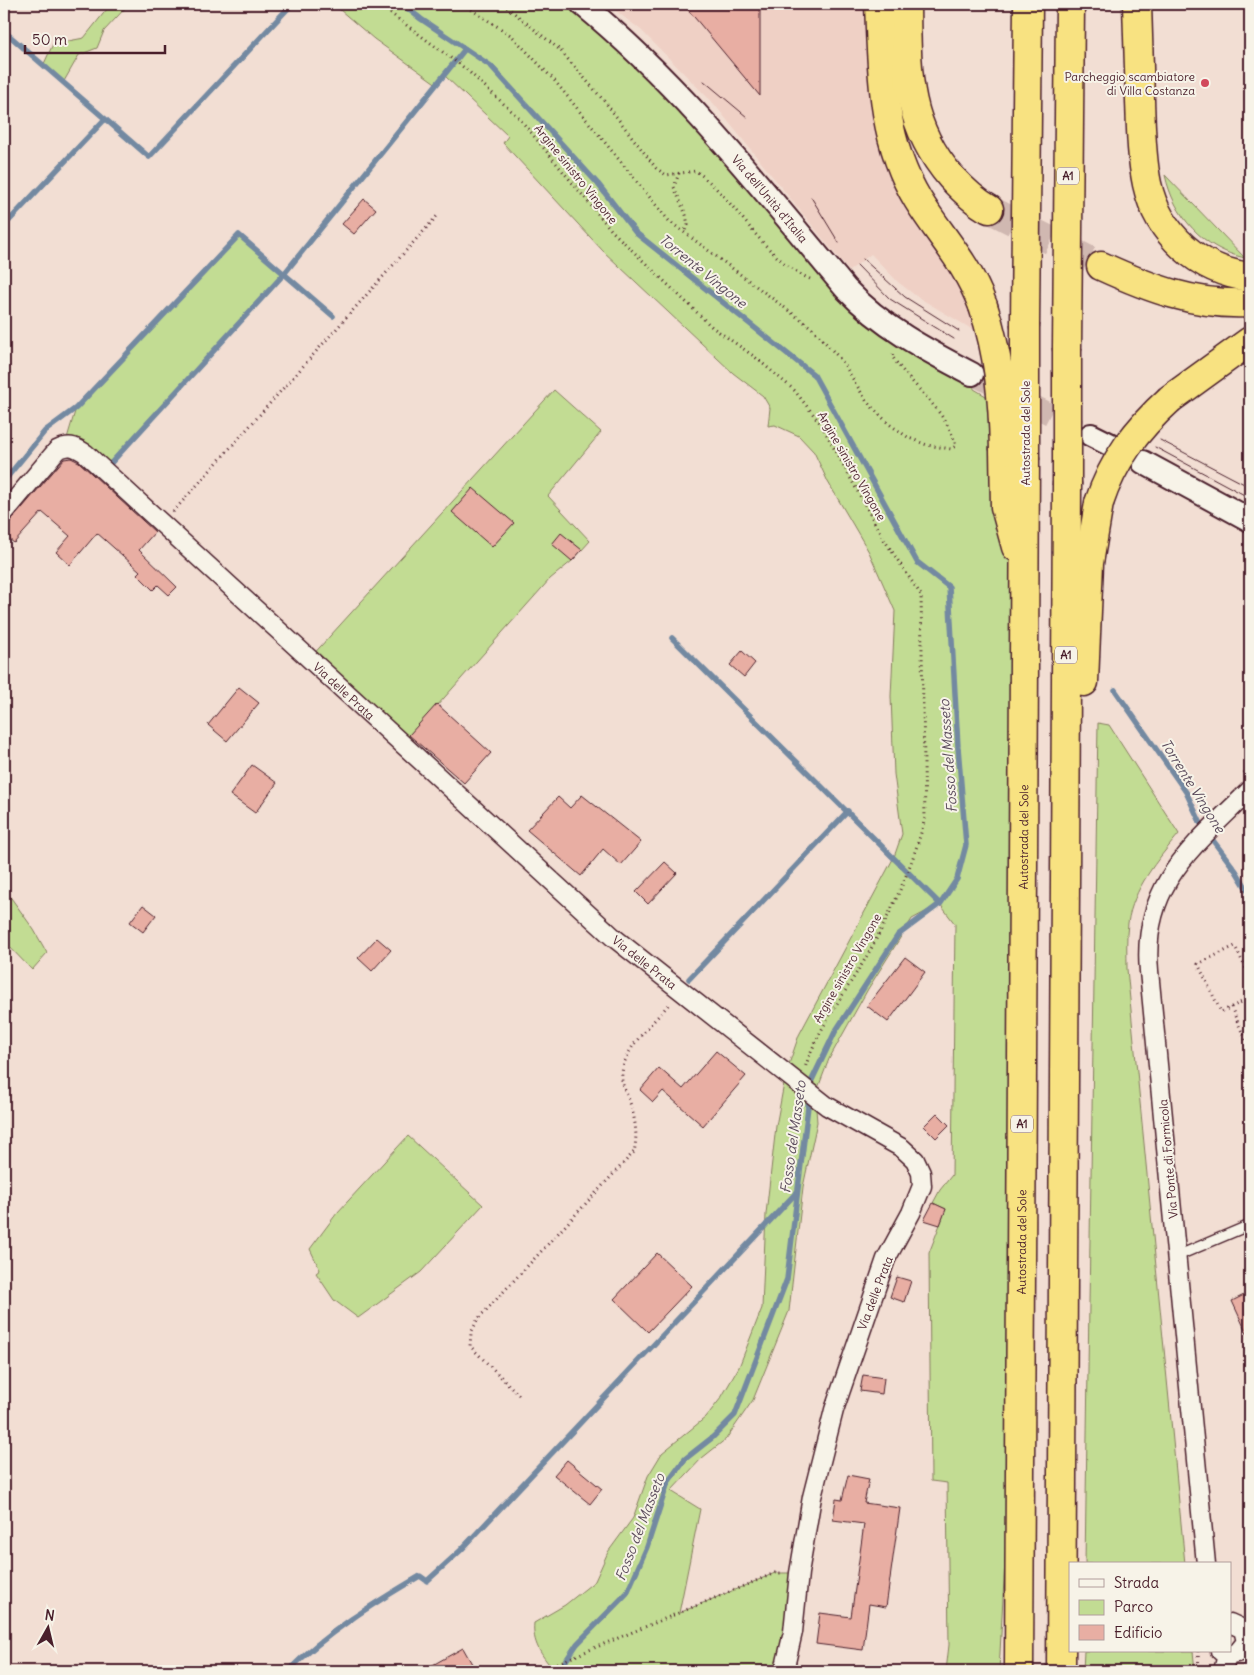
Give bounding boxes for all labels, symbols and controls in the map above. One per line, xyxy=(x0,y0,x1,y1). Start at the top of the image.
scale bar xyxy=(25,22,165,54)
text: 50 m xyxy=(32,30,67,49)
place label: Parcheggio scambiatore di Villa Costanza xyxy=(1064,69,1195,98)
marker: Parcheggio scambiatore di Villa Costanza xyxy=(1199,77,1211,89)
street label: Argine sinistro Vingone xyxy=(531,121,621,227)
street label: Via dell'Unità d'Italia xyxy=(729,151,811,245)
road number: A1 xyxy=(1057,168,1079,185)
water label: Torrente Vingone xyxy=(656,230,752,313)
street label: Autostrada del Sole xyxy=(1018,381,1033,485)
street label: Argine sinistro Vingone xyxy=(815,409,889,523)
road number: A1 xyxy=(1055,646,1077,664)
street label: Via delle Prata xyxy=(310,659,378,723)
water label: Fosso del Masseto xyxy=(935,698,961,813)
water label: Torrente Vingone xyxy=(1157,736,1230,838)
street label: Autostrada del Sole xyxy=(1015,784,1031,890)
street label: Argine sinistro Vingone xyxy=(810,911,884,1025)
street label: Via delle Prata xyxy=(609,932,680,992)
water label: Fosso del Masseto xyxy=(776,1078,810,1194)
street label: Via Ponte di Formicola xyxy=(1155,1099,1181,1219)
road number: A1 xyxy=(1011,1116,1033,1132)
street label: Autostrada del Sole xyxy=(1013,1189,1029,1295)
street label: Via delle Prata xyxy=(854,1254,896,1332)
water label: Fosso del Masseto xyxy=(611,1470,669,1583)
legend xyxy=(1069,1562,1232,1652)
text: Strada xyxy=(1114,1573,1159,1592)
text: Parco xyxy=(1114,1597,1153,1616)
north arrow xyxy=(22,1602,72,1652)
text: N xyxy=(44,1606,56,1625)
text: Edificio xyxy=(1114,1623,1162,1642)

